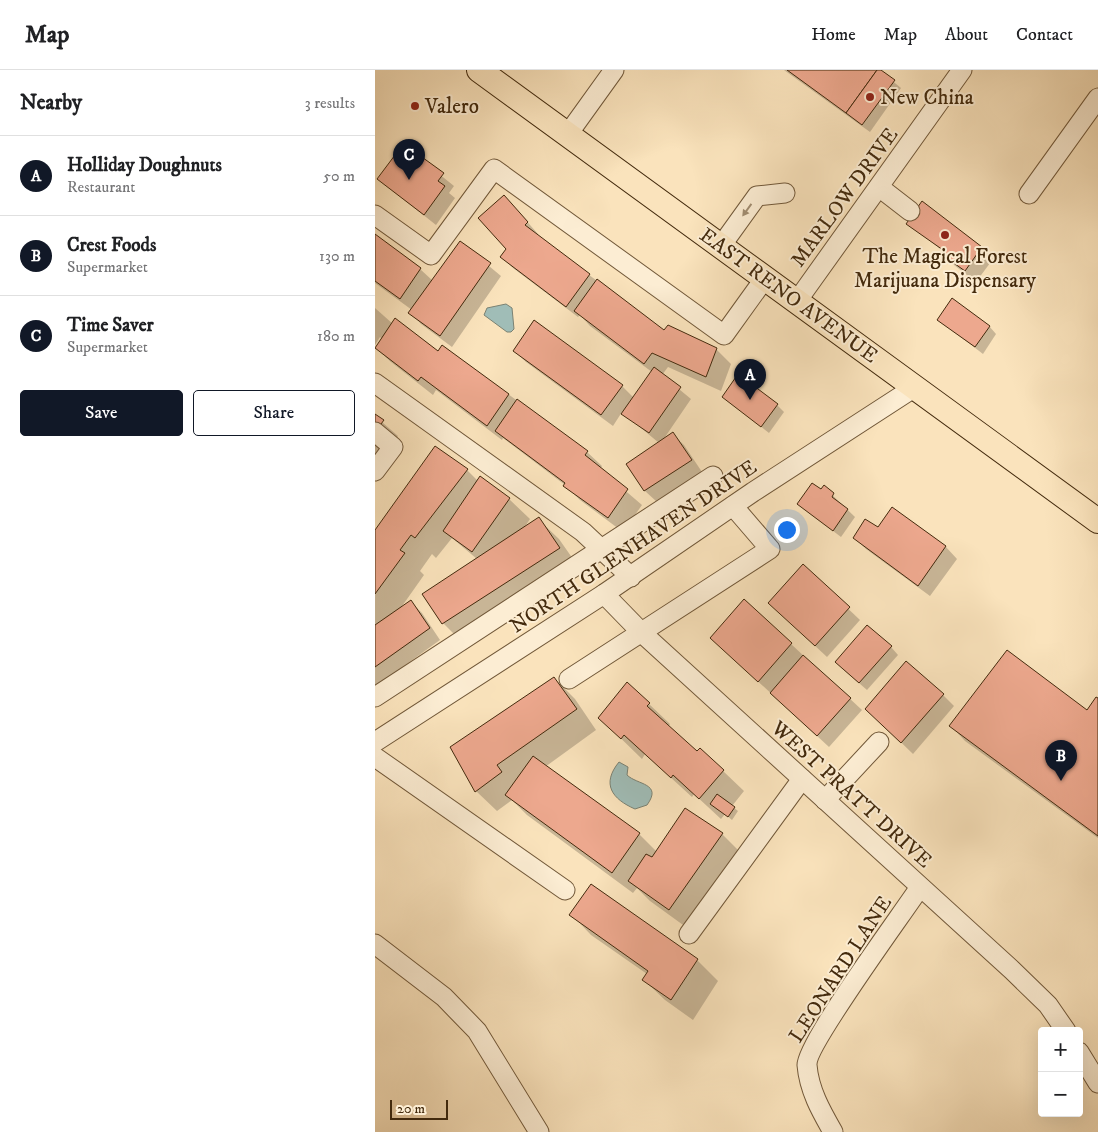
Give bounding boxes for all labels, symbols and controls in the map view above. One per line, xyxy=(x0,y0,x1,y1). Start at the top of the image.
text: Map xyxy=(25,20,69,50)
text: Home xyxy=(811,24,856,46)
text: Map xyxy=(884,24,917,46)
text: About xyxy=(945,24,988,46)
text: Contact xyxy=(1016,24,1073,46)
place label: New China xyxy=(880,85,974,111)
text: Nearby xyxy=(20,90,82,116)
marker: New China xyxy=(864,91,876,103)
text: 3 results xyxy=(305,93,355,113)
place label: Valero xyxy=(424,94,479,120)
marker: Valero xyxy=(409,100,421,112)
street label: MARLOW DRIVE xyxy=(785,123,904,272)
pin: C xyxy=(393,139,425,180)
text: Holliday Doughnuts xyxy=(67,154,222,177)
text: A xyxy=(31,166,41,186)
text: 50 m xyxy=(323,166,355,186)
text: Restaurant xyxy=(67,177,135,197)
one-way arrow xyxy=(742,203,752,217)
street label: EAST RENO AVENUE xyxy=(694,222,883,369)
marker: The Magical Forest Marijuana Dispensary xyxy=(939,229,951,241)
text: Crest Foods xyxy=(67,234,156,257)
place label: The Magical Forest Marijuana Dispensary xyxy=(854,244,1037,294)
text: B xyxy=(31,246,41,266)
text: 130 m xyxy=(319,246,355,266)
text: Supermarket xyxy=(67,257,148,277)
text: Time Saver xyxy=(67,314,154,337)
text: C xyxy=(31,326,41,346)
text: 180 m xyxy=(317,326,355,346)
text: Supermarket xyxy=(67,337,148,357)
pin: A xyxy=(734,359,766,400)
button: Save xyxy=(20,390,183,436)
button: Share xyxy=(193,390,355,436)
street label: NORTH GLENHAVEN DRIVE xyxy=(505,454,762,639)
your location xyxy=(774,517,800,543)
street label: WEST PRATT DRIVE xyxy=(765,715,937,874)
pin: B xyxy=(1045,740,1077,781)
street label: LEONARD LANE xyxy=(784,891,898,1048)
map controls xyxy=(1038,1027,1083,1117)
button: + xyxy=(1038,1027,1083,1072)
button: − xyxy=(1038,1072,1083,1117)
scale bar xyxy=(390,1097,447,1120)
text: 20 m xyxy=(397,1100,425,1118)

